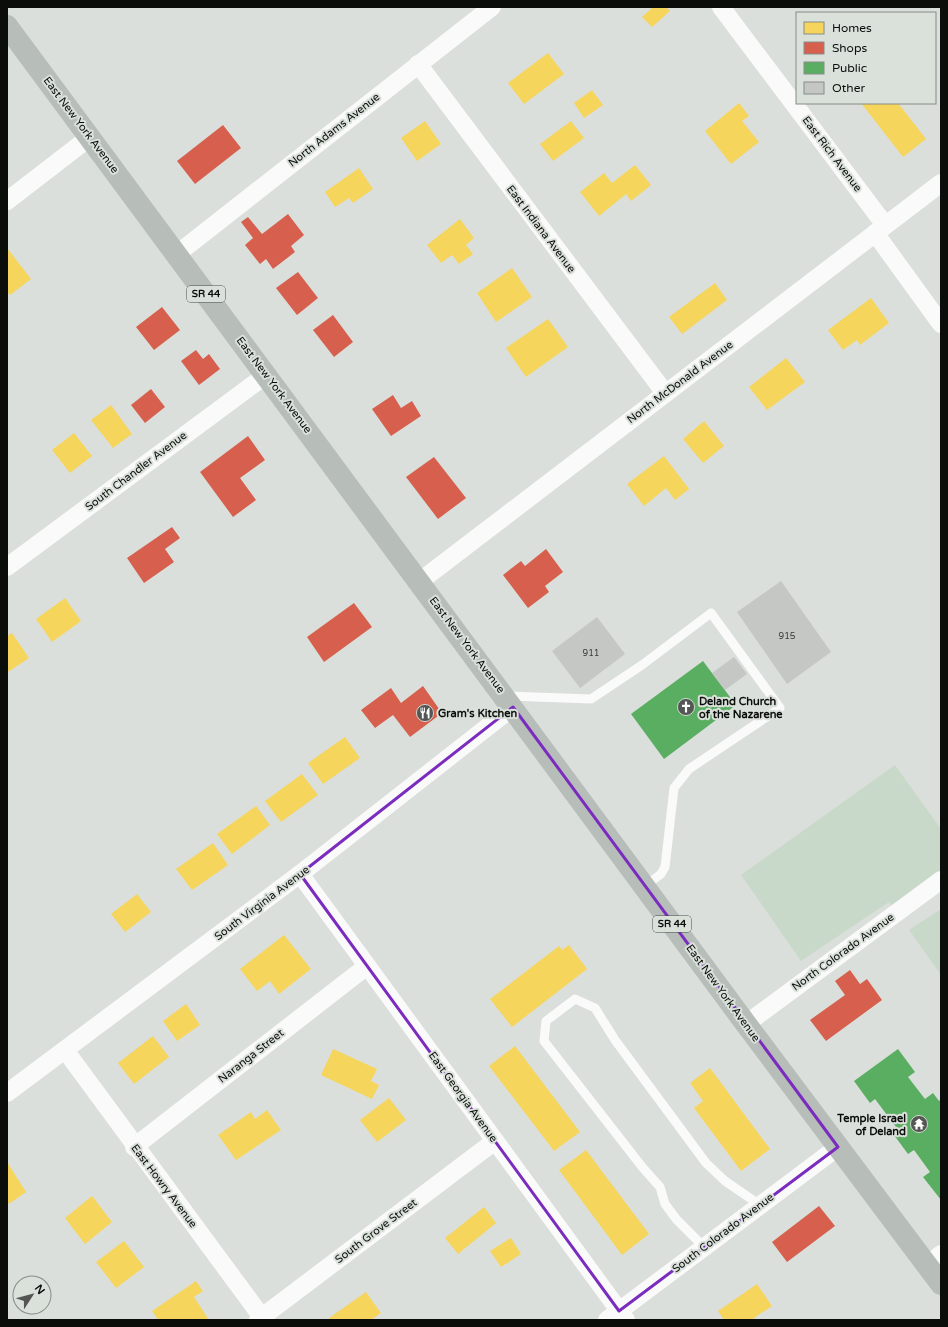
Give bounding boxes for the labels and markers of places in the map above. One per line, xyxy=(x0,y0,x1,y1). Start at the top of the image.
place label: Deland Church of the Nazarene xyxy=(699,695,783,721)
church icon: Deland Church of the Nazarene xyxy=(676,697,696,717)
restaurant icon: Gram's Kitchen xyxy=(415,703,435,723)
place label: Gram's Kitchen xyxy=(438,707,517,720)
place label: Temple Israel of Deland xyxy=(836,1112,906,1138)
temple icon: Temple Israel of Deland xyxy=(909,1114,929,1134)

